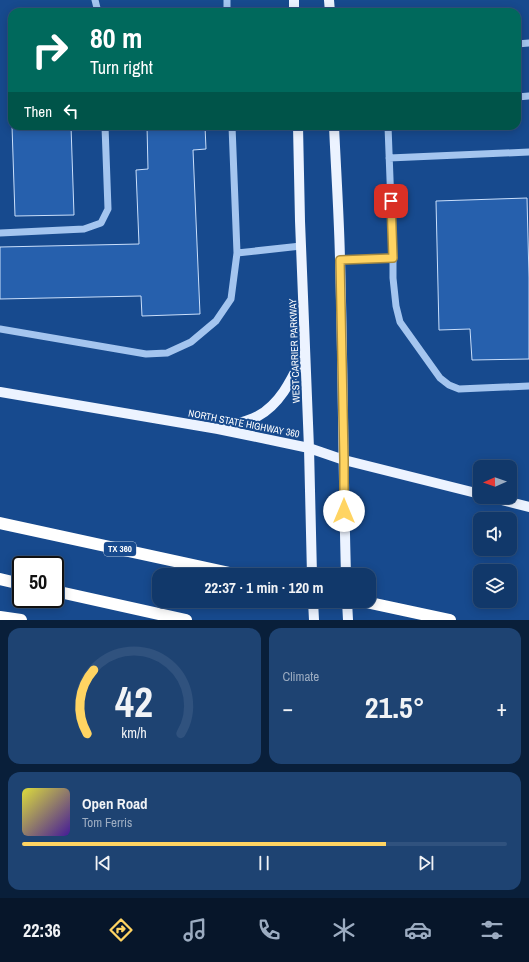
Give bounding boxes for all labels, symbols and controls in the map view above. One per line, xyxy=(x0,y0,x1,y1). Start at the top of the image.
text: 80 m xyxy=(90,19,142,57)
icon: right xyxy=(24,24,76,76)
text: Turn right xyxy=(90,55,153,80)
icon: left xyxy=(60,100,82,122)
text: Then xyxy=(24,101,52,122)
pin xyxy=(374,184,408,218)
icon: arrive xyxy=(380,190,402,212)
street label: WEST CARRIER PARKWAY xyxy=(286,298,303,403)
street label: NORTH STATE HIGHWAY 360 xyxy=(187,406,301,441)
north arrow xyxy=(473,460,517,504)
map controls xyxy=(473,460,517,608)
position arrow xyxy=(323,490,365,532)
button: sound xyxy=(473,512,517,556)
road number: TX 360 xyxy=(104,542,136,556)
speed limit sign: 50 xyxy=(12,556,64,608)
button: layers xyxy=(473,564,517,608)
text: 22:37 · 1 min · 120 m xyxy=(205,577,323,598)
text: Climate xyxy=(283,668,319,685)
text: 42 xyxy=(115,674,153,730)
text: 21.5° xyxy=(365,687,425,727)
text: − xyxy=(283,693,293,723)
text: + xyxy=(496,693,507,723)
text: km/h xyxy=(122,723,147,742)
text: Open Road xyxy=(82,793,148,814)
text: Tom Ferris xyxy=(82,814,132,831)
icon: previous xyxy=(92,852,114,874)
icon: pause xyxy=(253,852,275,874)
icon: next xyxy=(415,852,437,874)
icon: directions xyxy=(107,916,135,944)
icon: music xyxy=(181,916,209,944)
icon: phone xyxy=(255,916,283,944)
icon: climate xyxy=(330,916,358,944)
icon: car xyxy=(404,916,432,944)
icon: filters xyxy=(478,916,506,944)
text: 22:36 xyxy=(23,918,61,943)

